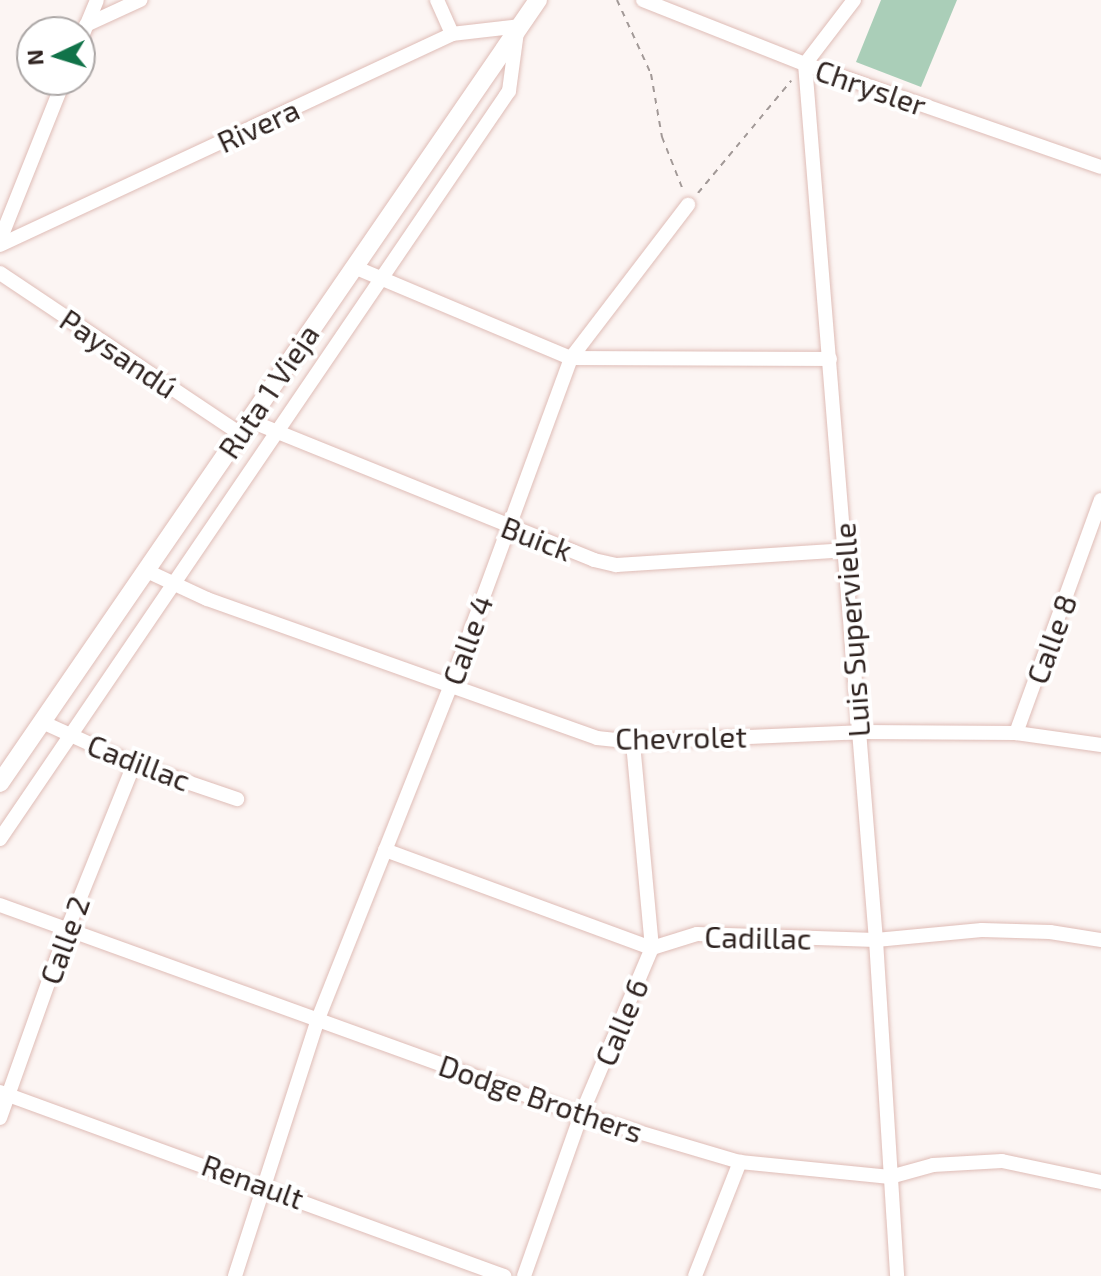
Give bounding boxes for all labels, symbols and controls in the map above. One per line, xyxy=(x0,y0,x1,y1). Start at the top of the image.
north arrow xyxy=(16,16,96,96)
text: N xyxy=(21,49,48,66)
street label: Chrysler xyxy=(811,51,931,123)
street label: Rivera xyxy=(211,90,305,160)
street label: Paysandú xyxy=(54,301,184,405)
street label: Ruta 1 Vieja xyxy=(210,317,326,465)
street label: Buick xyxy=(496,508,578,568)
street label: Luis Supervielle xyxy=(826,522,876,738)
street label: Calle 8 xyxy=(1018,589,1084,689)
street label: Calle 4 xyxy=(434,590,500,690)
street label: Chevrolet xyxy=(615,718,747,756)
street label: Cadillac xyxy=(83,726,195,798)
street label: Calle 2 xyxy=(32,891,96,989)
street label: Cadillac xyxy=(704,918,812,956)
street label: Calle 6 xyxy=(587,973,655,1071)
street label: Dodge Brothers xyxy=(434,1046,648,1150)
street label: Renault xyxy=(197,1146,309,1216)

